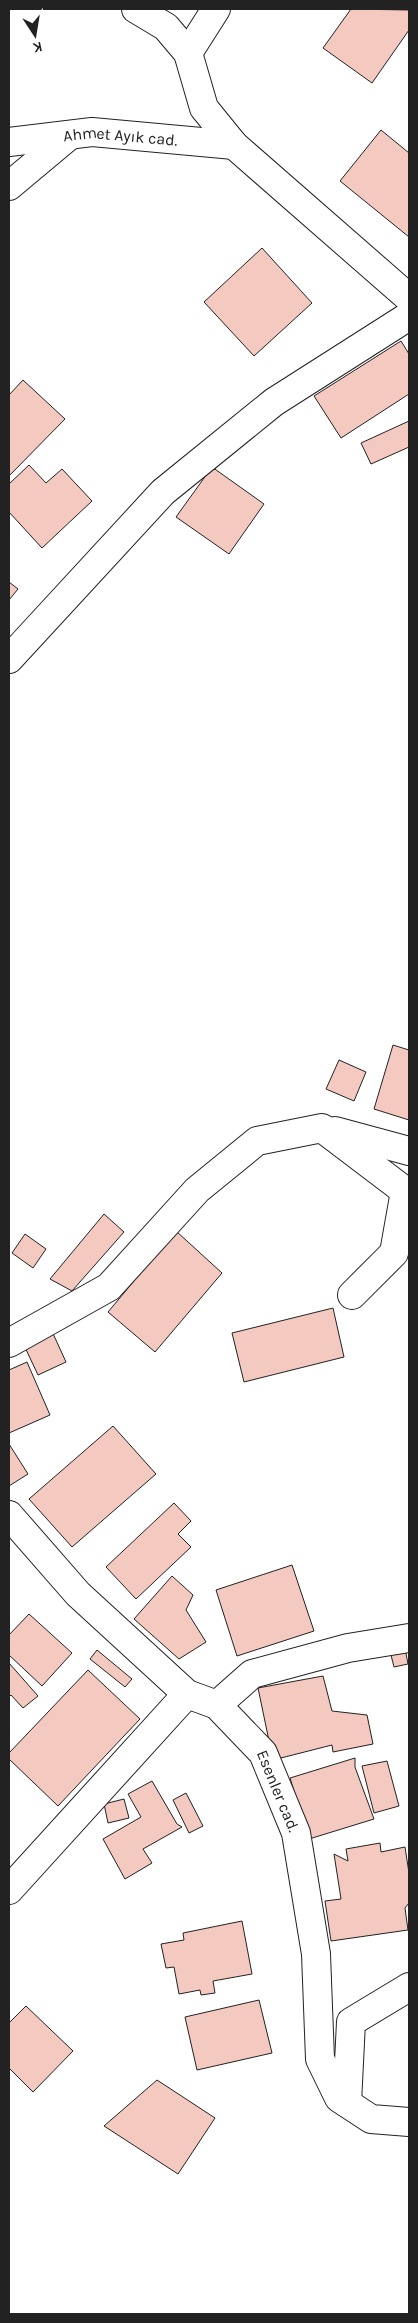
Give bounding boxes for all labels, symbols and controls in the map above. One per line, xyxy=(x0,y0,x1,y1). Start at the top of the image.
north arrow xyxy=(10,10,60,60)
text: K xyxy=(31,38,44,57)
street label: Ahmet Ayık cad. xyxy=(62,123,179,150)
street label: Esenler cad. xyxy=(253,1747,304,1835)

